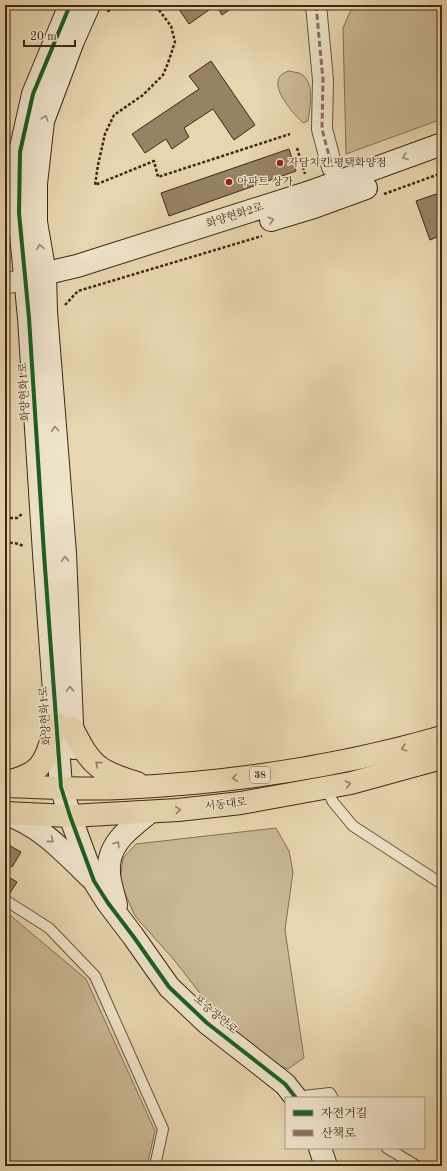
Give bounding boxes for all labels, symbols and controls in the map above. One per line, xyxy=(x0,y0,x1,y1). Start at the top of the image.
scale bar xyxy=(24,22,75,48)
text: 20 m xyxy=(30,31,57,43)
one-way arrow xyxy=(40,114,49,121)
one-way arrow xyxy=(402,153,409,161)
place label: 자담치킨 평택화양점 xyxy=(288,157,387,169)
marker: 자담치킨 평택화양점 xyxy=(275,158,285,168)
place label: 아파트 상가 xyxy=(237,176,294,188)
marker: 아파트 상가 xyxy=(224,177,234,187)
street label: 화양현화2로 xyxy=(205,201,265,230)
one-way arrow xyxy=(268,216,275,225)
one-way arrow xyxy=(36,244,45,250)
street label: 화양현화1로 xyxy=(17,362,32,422)
one-way arrow xyxy=(51,426,60,432)
one-way arrow xyxy=(61,556,69,562)
street label: 화양현화1로 xyxy=(37,686,54,746)
one-way arrow xyxy=(66,686,74,692)
one-way arrow xyxy=(401,743,408,751)
one-way arrow xyxy=(95,762,102,769)
road number: 38 xyxy=(250,767,270,783)
one-way arrow xyxy=(232,773,238,782)
one-way arrow xyxy=(345,780,352,788)
street label: 서동대로 xyxy=(204,796,248,813)
one-way arrow xyxy=(175,805,182,814)
one-way arrow xyxy=(46,836,53,843)
one-way arrow xyxy=(112,841,119,848)
street label: 포승장안로 xyxy=(191,992,240,1037)
legend xyxy=(285,1097,425,1149)
text: 자전거길 xyxy=(321,1107,367,1120)
text: 산책로 xyxy=(321,1126,356,1140)

